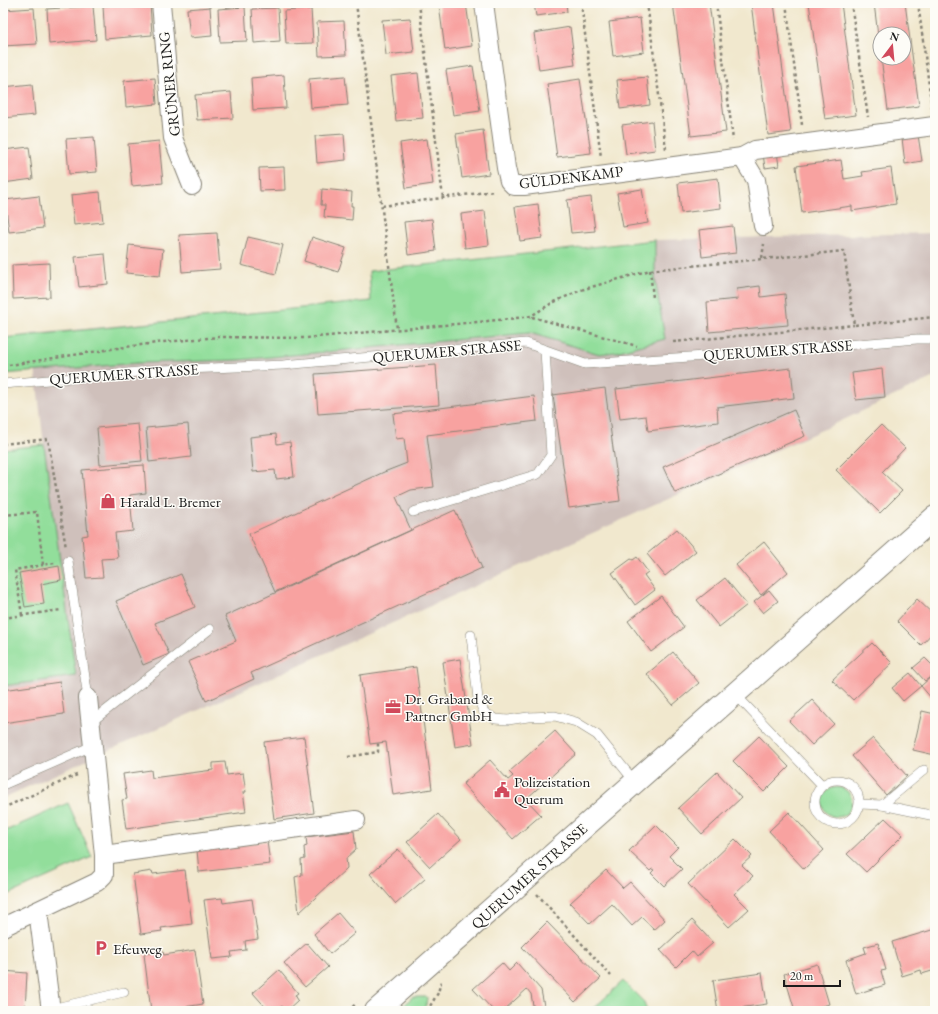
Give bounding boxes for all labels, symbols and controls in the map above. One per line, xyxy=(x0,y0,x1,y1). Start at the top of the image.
north arrow xyxy=(872,26,912,66)
text: N xyxy=(889,28,901,44)
street label: GRÜNER RING xyxy=(154,31,184,137)
street label: GÜLDENKAMP xyxy=(518,161,624,193)
street label: QUERUMER STRASSE xyxy=(372,335,523,367)
street label: QUERUMER STRASSE xyxy=(703,335,854,365)
street label: QUERUMER STRASSE xyxy=(49,359,200,389)
shop icon: Harald L. Bremer xyxy=(99,492,117,510)
place label: Harald L. Bremer xyxy=(120,492,221,511)
place label: Dr. Graband & Partner GmbH xyxy=(405,689,494,725)
office icon: Dr. Graband & Partner GmbH xyxy=(384,698,402,716)
place label: Polizeistation Querum xyxy=(514,772,591,808)
public building icon: Polizeistation Querum xyxy=(493,781,511,799)
street label: QUERUMER STRASSE xyxy=(467,819,591,933)
parking icon: Efeuweg xyxy=(92,939,110,957)
place label: Efeuweg xyxy=(113,939,162,958)
scale bar xyxy=(784,962,840,988)
text: 20 m xyxy=(790,968,814,984)

